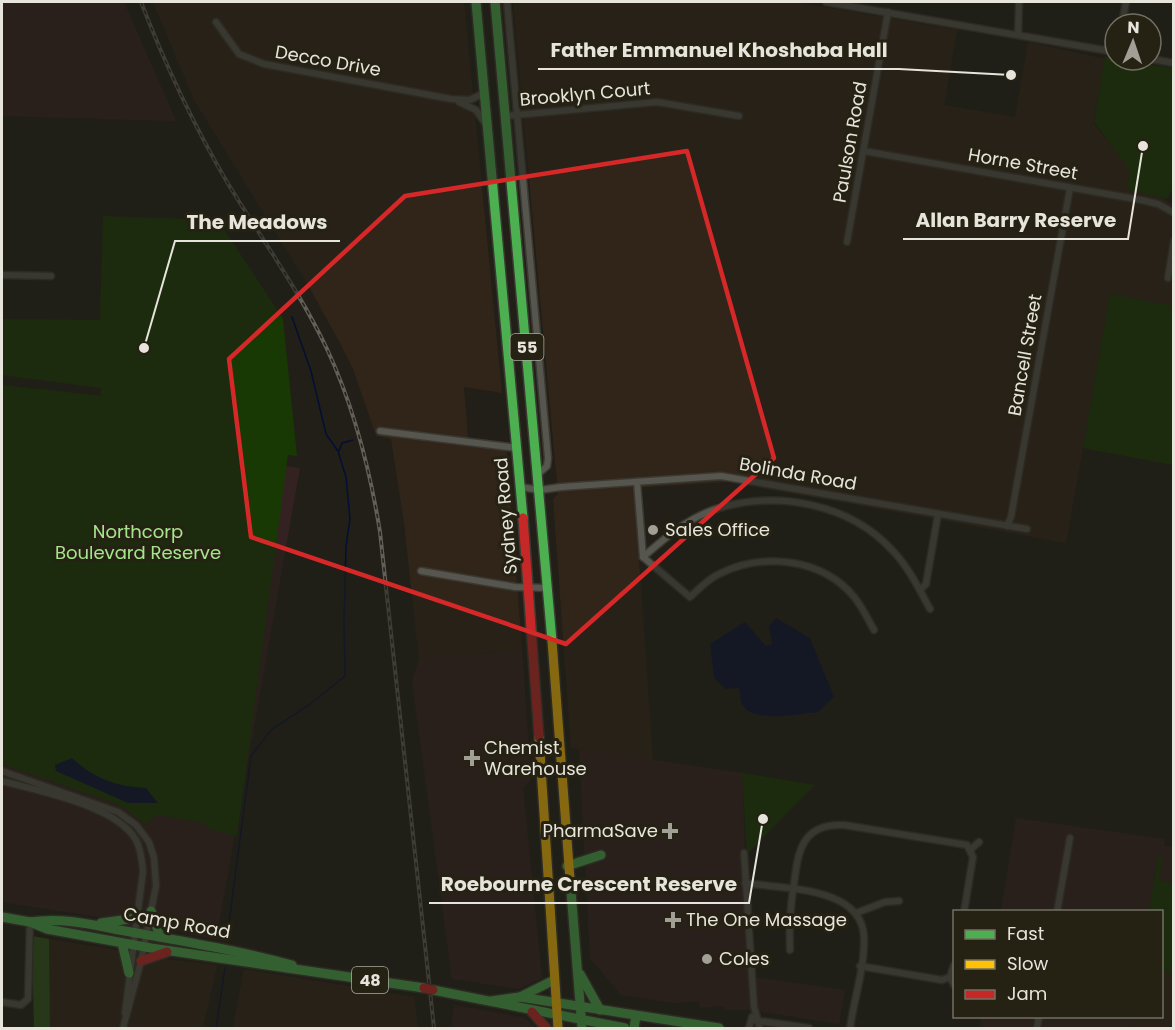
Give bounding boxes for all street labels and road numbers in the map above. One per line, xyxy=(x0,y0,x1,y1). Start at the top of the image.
street label: Decco Drive xyxy=(273,39,383,82)
street label: Brooklyn Court xyxy=(519,75,651,112)
street label: Paulson Road xyxy=(827,79,872,204)
street label: Horne Street xyxy=(966,142,1080,185)
street label: Bancell Street xyxy=(1002,292,1048,418)
road number: 55 xyxy=(510,334,544,360)
street label: Bolinda Road xyxy=(737,451,859,496)
street label: Sydney Road xyxy=(488,457,523,576)
street label: Camp Road xyxy=(122,901,233,944)
road number: 48 xyxy=(352,967,388,993)

